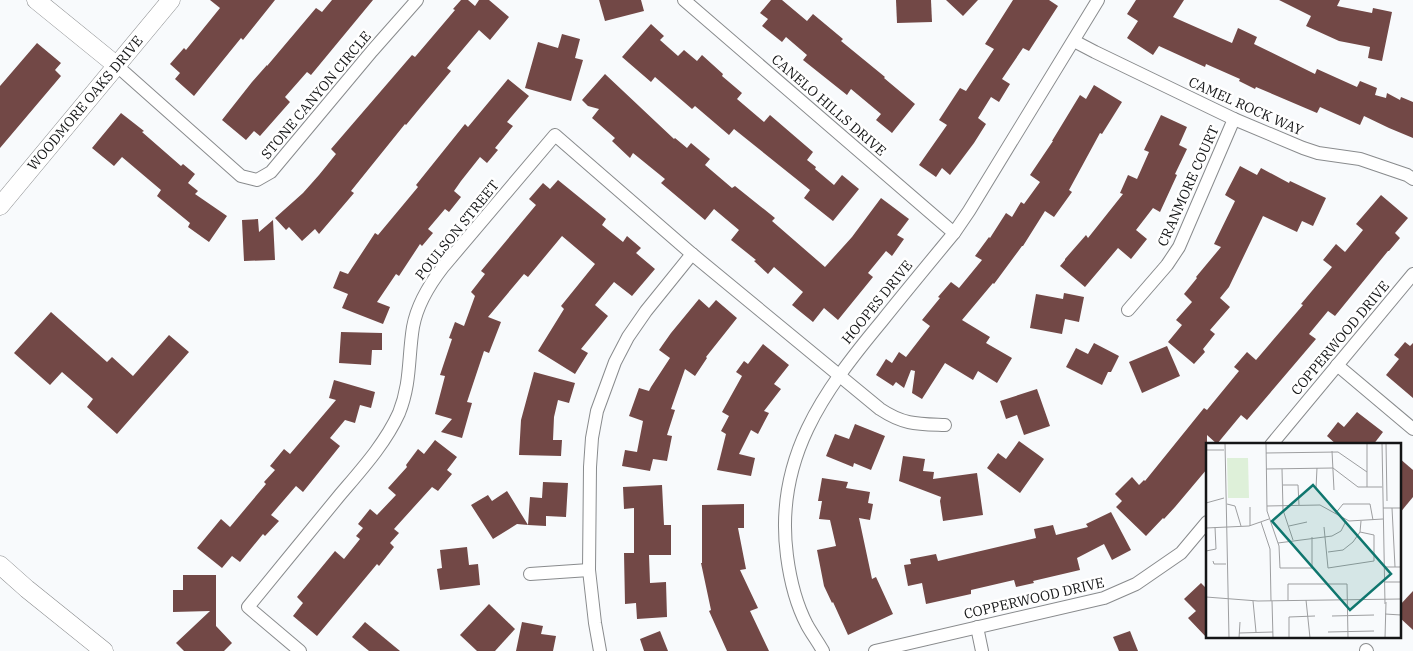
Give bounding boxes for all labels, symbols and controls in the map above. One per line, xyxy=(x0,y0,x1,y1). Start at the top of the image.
street label: STONE CANYON CIRCLE xyxy=(257,27,375,163)
street label: WOODMORE OAKS DRIVE xyxy=(23,32,147,174)
street label: CANELO HILLS DRIVE xyxy=(768,50,890,160)
street label: CAMEL ROCK WAY xyxy=(1186,73,1306,139)
street label: CRANMORE COURT xyxy=(1153,123,1223,249)
street label: POULSON STREET xyxy=(411,176,503,284)
street label: HOOPES DRIVE xyxy=(838,256,916,348)
street label: COPPERWOOD DRIVE xyxy=(1287,277,1393,399)
inset map xyxy=(1206,443,1400,638)
street label: COPPERWOOD DRIVE xyxy=(962,573,1106,623)

